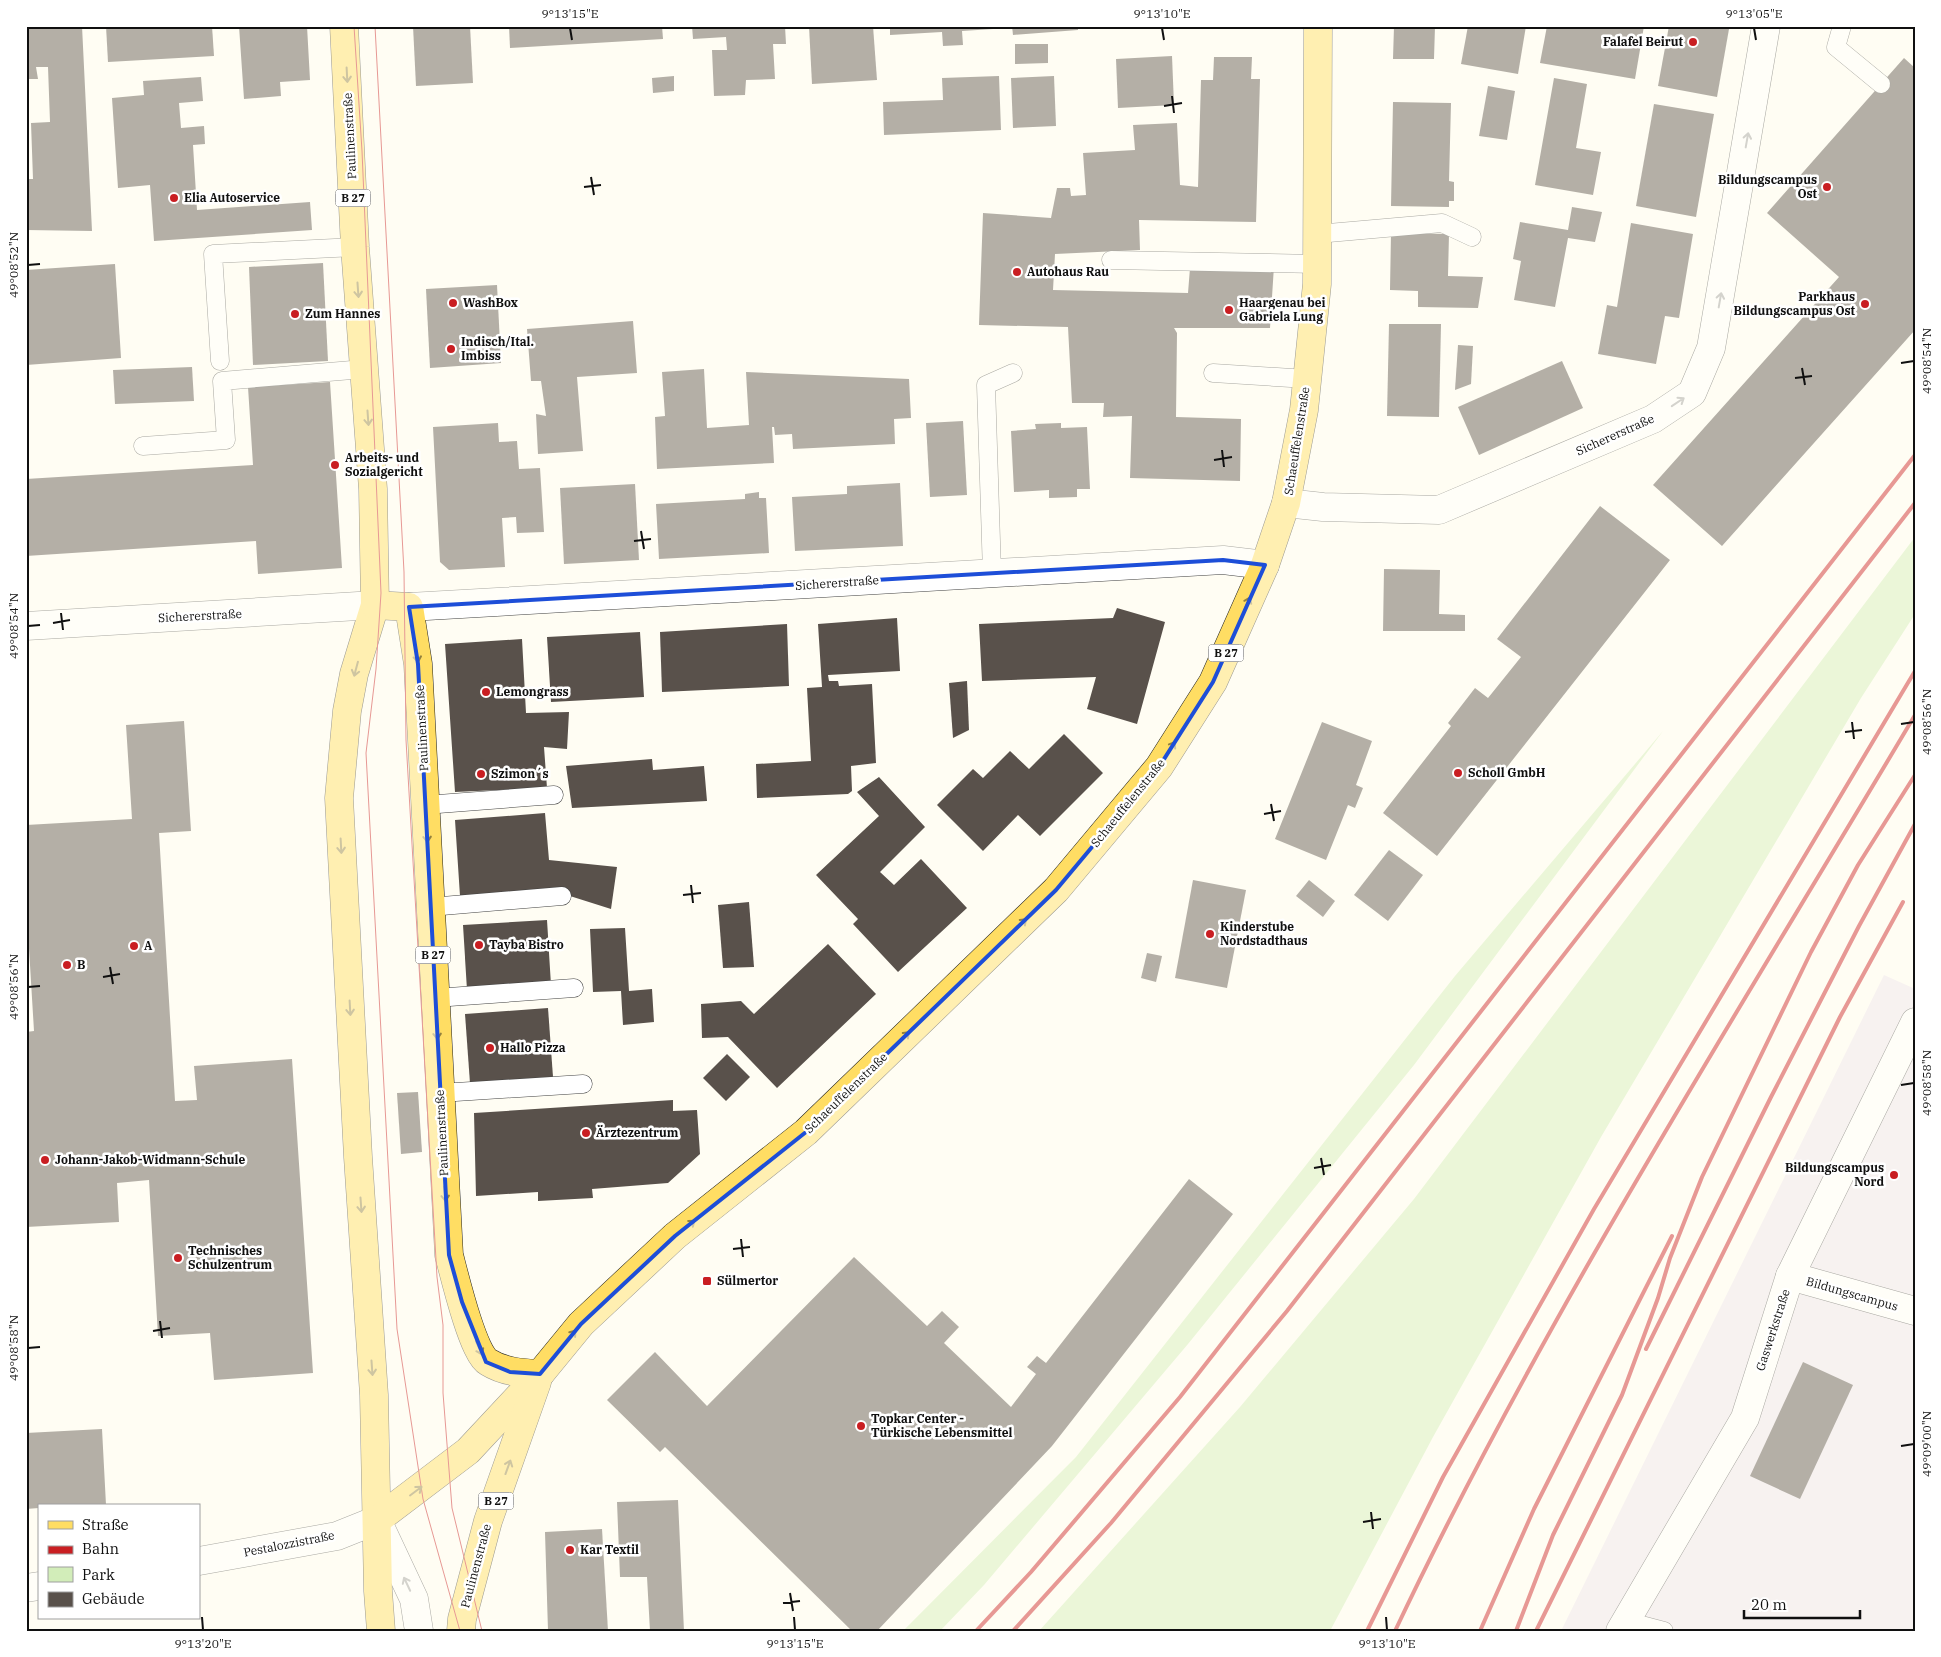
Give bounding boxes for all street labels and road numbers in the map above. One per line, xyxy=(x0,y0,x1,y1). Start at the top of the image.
street label: Paulinenstraße xyxy=(340,92,359,180)
road number: B 27 xyxy=(336,190,370,207)
street label: Schaeuffelenstraße xyxy=(1281,386,1312,496)
street label: Sichererstraße xyxy=(1573,411,1656,458)
street label: Sichererstraße xyxy=(795,572,879,593)
street label: Sichererstraße xyxy=(158,606,242,625)
road number: B 27 xyxy=(1208,644,1244,661)
street label: Paulinenstraße xyxy=(412,684,431,772)
street label: Schaeuffelenstraße xyxy=(1087,755,1168,850)
road number: B 27 xyxy=(416,946,450,964)
street label: Schaeuffelenstraße xyxy=(801,1049,890,1136)
street label: Paulinenstraße xyxy=(432,1089,451,1177)
street label: Bildungscampus xyxy=(1804,1273,1900,1314)
street label: Gaswerkstraße xyxy=(1752,1287,1793,1373)
road number: B 27 xyxy=(478,1492,514,1510)
street label: Paulinenstraße xyxy=(457,1522,494,1610)
street label: Pestalozzistraße xyxy=(242,1527,336,1560)

